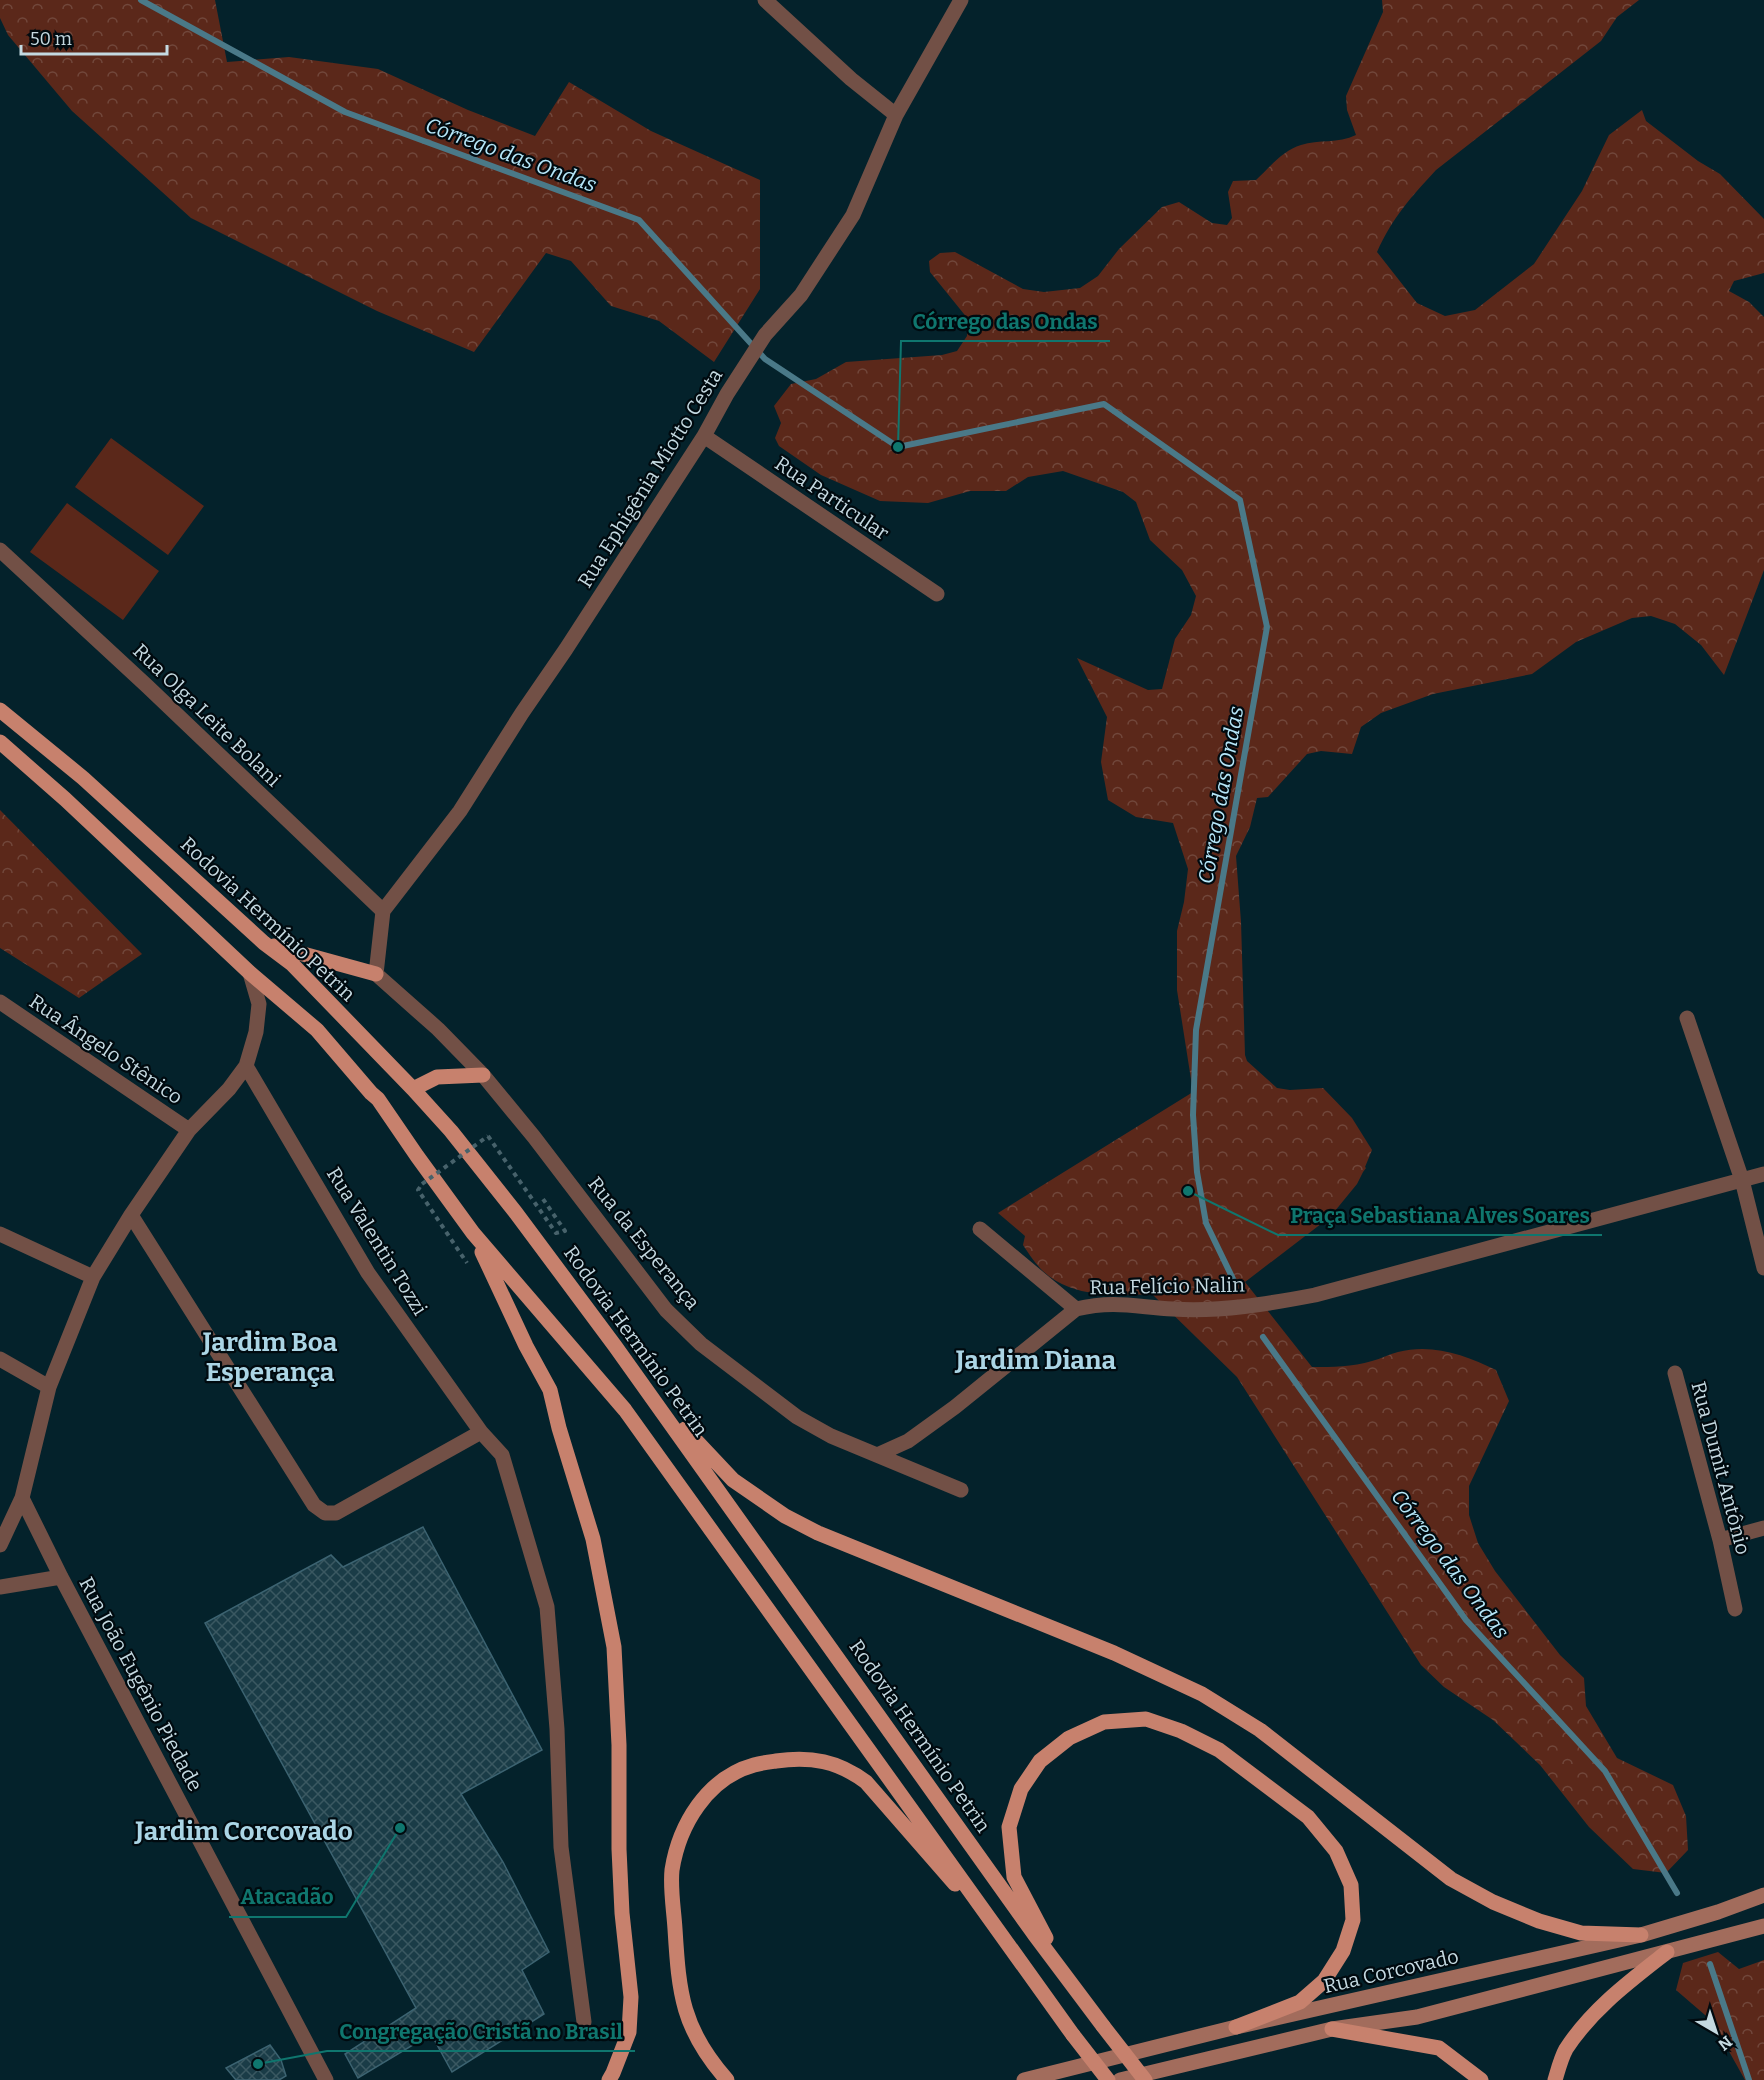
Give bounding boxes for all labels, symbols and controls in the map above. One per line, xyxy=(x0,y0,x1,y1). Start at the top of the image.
scale bar xyxy=(21,18,166,56)
text: 50 m xyxy=(30,28,72,50)
water label: Córrego das Ondas xyxy=(422,112,600,198)
callout: Córrego das Ondas xyxy=(901,302,1110,341)
text: Córrego das Ondas xyxy=(912,309,1098,335)
street label: Rua Ephigênia Miotto Cesta xyxy=(573,364,727,592)
street label: Rua Particular xyxy=(771,451,894,545)
street label: Rua Olga Leite Bolani xyxy=(128,638,286,792)
water label: Córrego das Ondas xyxy=(1193,704,1249,886)
street label: Rodovia Hermínio Petrin xyxy=(176,832,360,1006)
street label: Rua Ângelo Stênico xyxy=(25,989,187,1109)
street label: Rua Valentin Tozzi xyxy=(322,1163,432,1319)
street label: Rua da Esperança xyxy=(583,1172,705,1314)
callout: Praça Sebastiana Alves Soares xyxy=(1278,1196,1602,1235)
text: Praça Sebastiana Alves Soares xyxy=(1290,1203,1590,1229)
street label: Rodovia Hermínio Petrin xyxy=(559,1241,713,1441)
street label: Rua Felício Nalin xyxy=(1089,1273,1245,1299)
district label: Jardim Boa Esperança xyxy=(201,1327,338,1388)
district label: Jardim Diana xyxy=(954,1345,1117,1376)
street label: Rua Dumit Antônio xyxy=(1686,1379,1756,1557)
water label: Córrego das Ondas xyxy=(1385,1484,1515,1644)
street label: Rua João Eugênio Piedade xyxy=(74,1573,208,1795)
street label: Rodovia Hermínio Petrin xyxy=(844,1635,996,1837)
district label: Jardim Corcovado xyxy=(133,1816,353,1847)
callout: Atacadão xyxy=(229,1878,346,1917)
text: Atacadão xyxy=(240,1884,334,1910)
street label: Rua Corcovado xyxy=(1321,1944,1461,1998)
north arrow xyxy=(1686,2002,1746,2062)
callout: Congregação Cristã no Brasil xyxy=(327,2012,635,2051)
text: Congregação Cristã no Brasil xyxy=(339,2019,623,2045)
text: N xyxy=(1714,2032,1736,2055)

